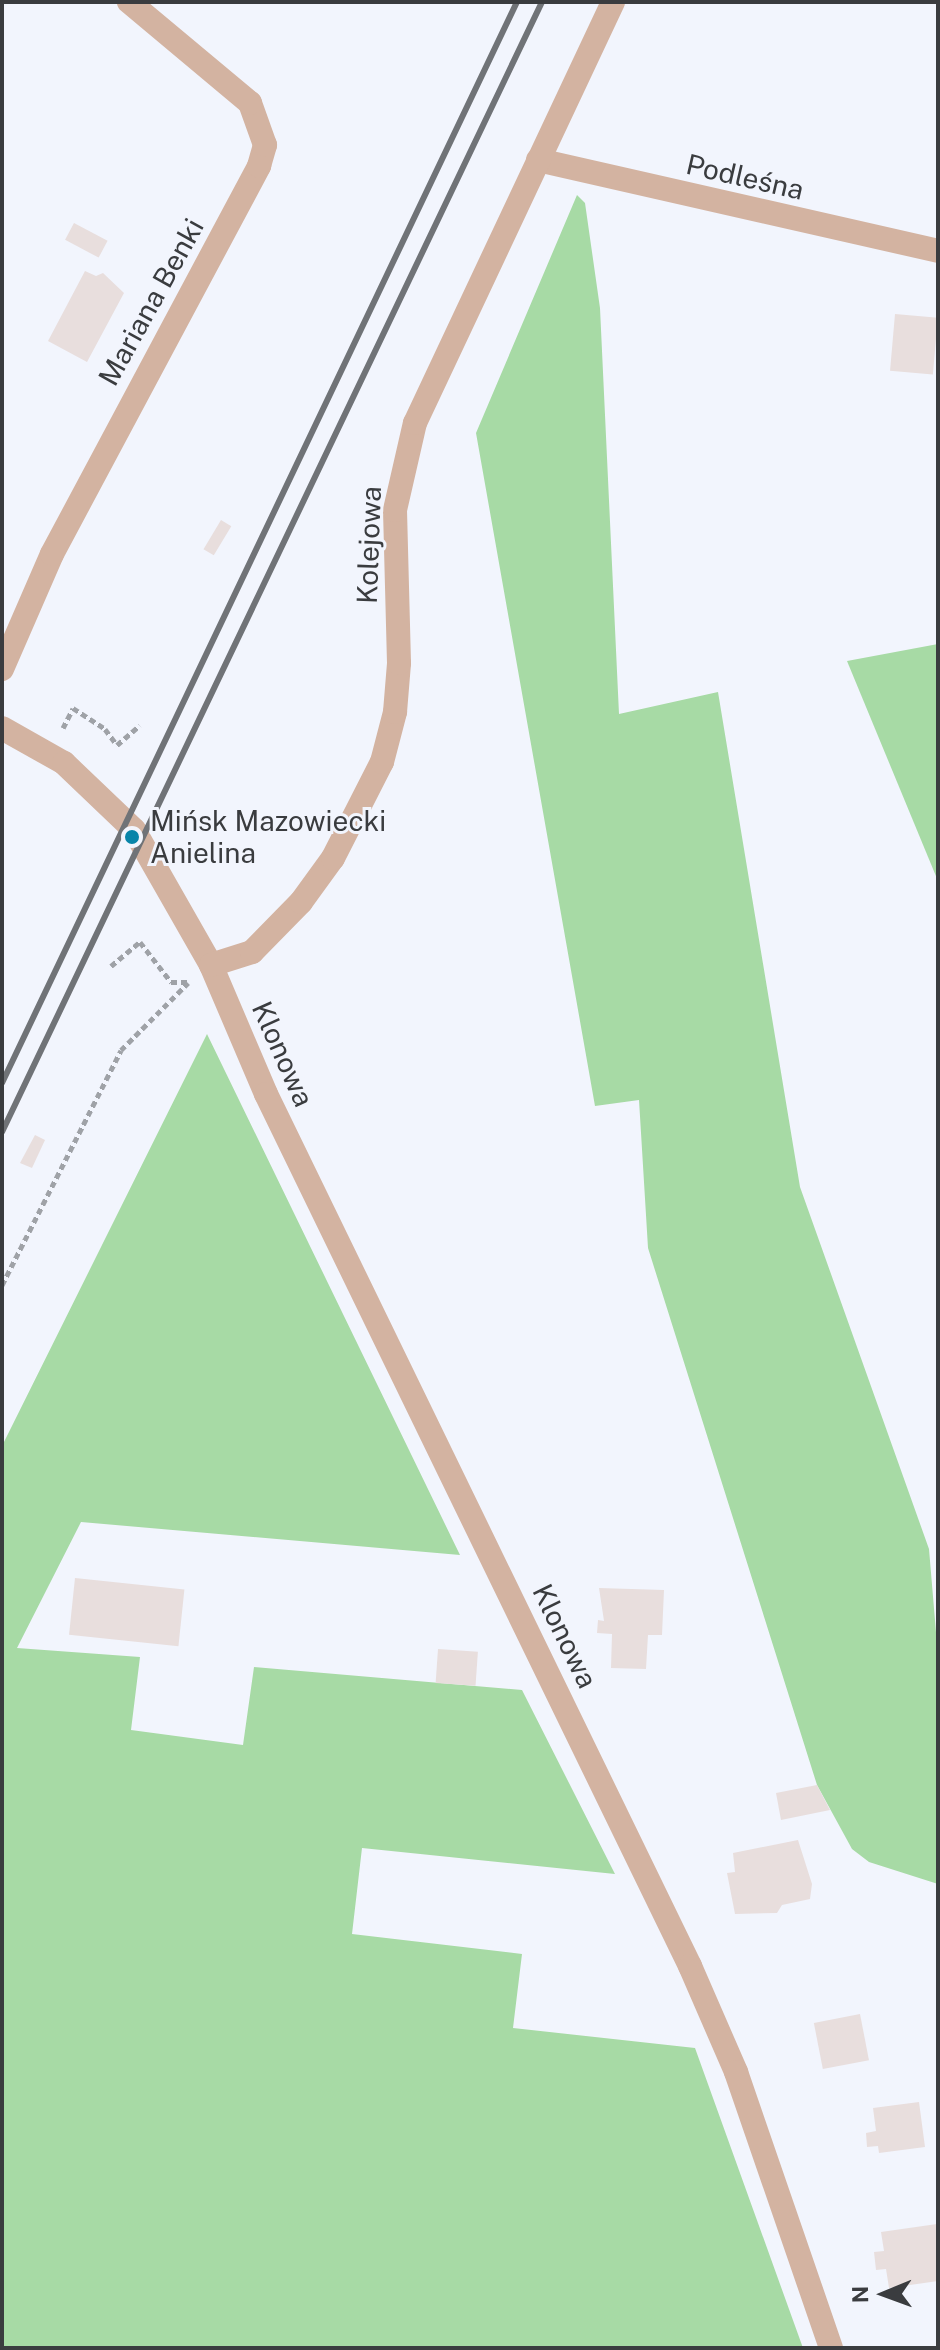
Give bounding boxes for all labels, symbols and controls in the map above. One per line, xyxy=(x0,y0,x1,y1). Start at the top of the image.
street label: Podleśna xyxy=(683,147,807,207)
street label: Mariana Benki xyxy=(91,213,211,391)
street label: Kolejowa xyxy=(350,486,388,604)
place label: Mińsk Mazowiecki Anielina xyxy=(150,804,386,870)
marker: Mińsk Mazowiecki Anielina xyxy=(121,826,143,848)
street label: Klonowa xyxy=(245,996,321,1112)
street label: Klonowa xyxy=(525,1579,605,1693)
north arrow xyxy=(844,2254,924,2334)
text: N xyxy=(847,2286,873,2303)

